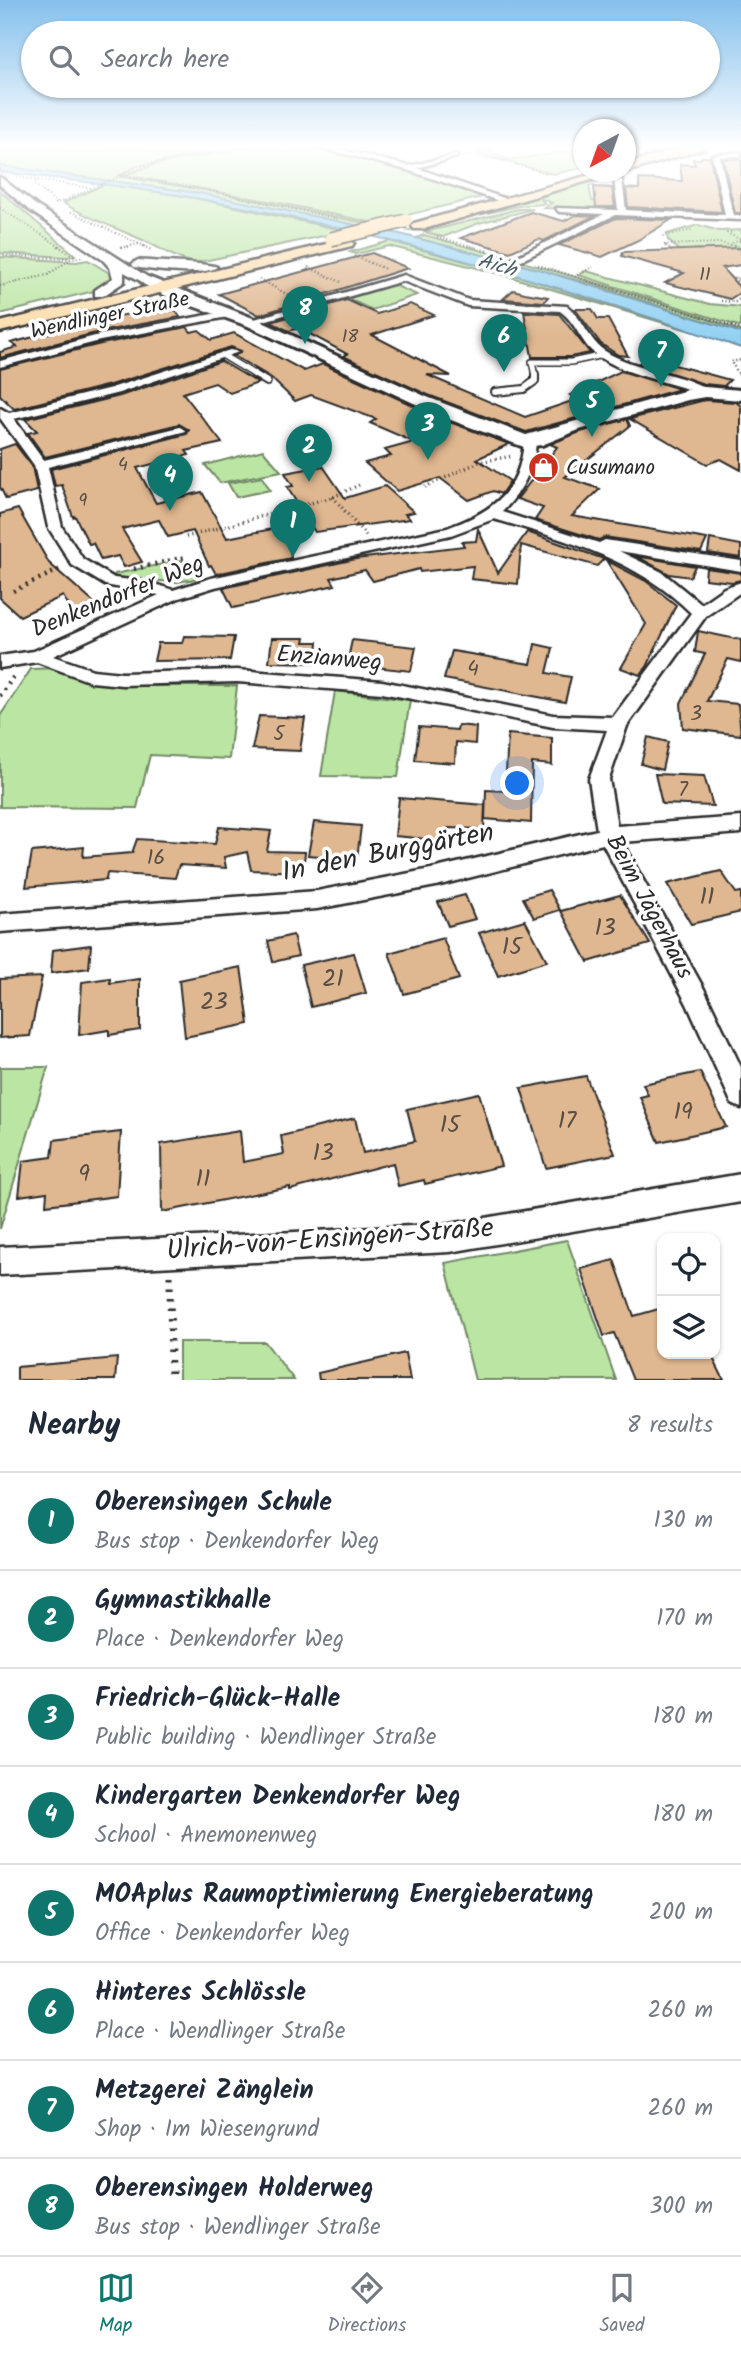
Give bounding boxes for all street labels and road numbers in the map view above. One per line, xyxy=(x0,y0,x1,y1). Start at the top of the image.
street label: Wendlinger Straße xyxy=(28,283,193,349)
street label: Denkendorfer Weg xyxy=(26,545,210,649)
street label: Enzianweg xyxy=(275,635,383,683)
street label: In den Burggärten xyxy=(278,810,498,896)
street label: Beim Jägerhaus xyxy=(594,828,704,986)
street label: Ulrich-von-Ensingen-Straße xyxy=(165,1206,495,1274)

